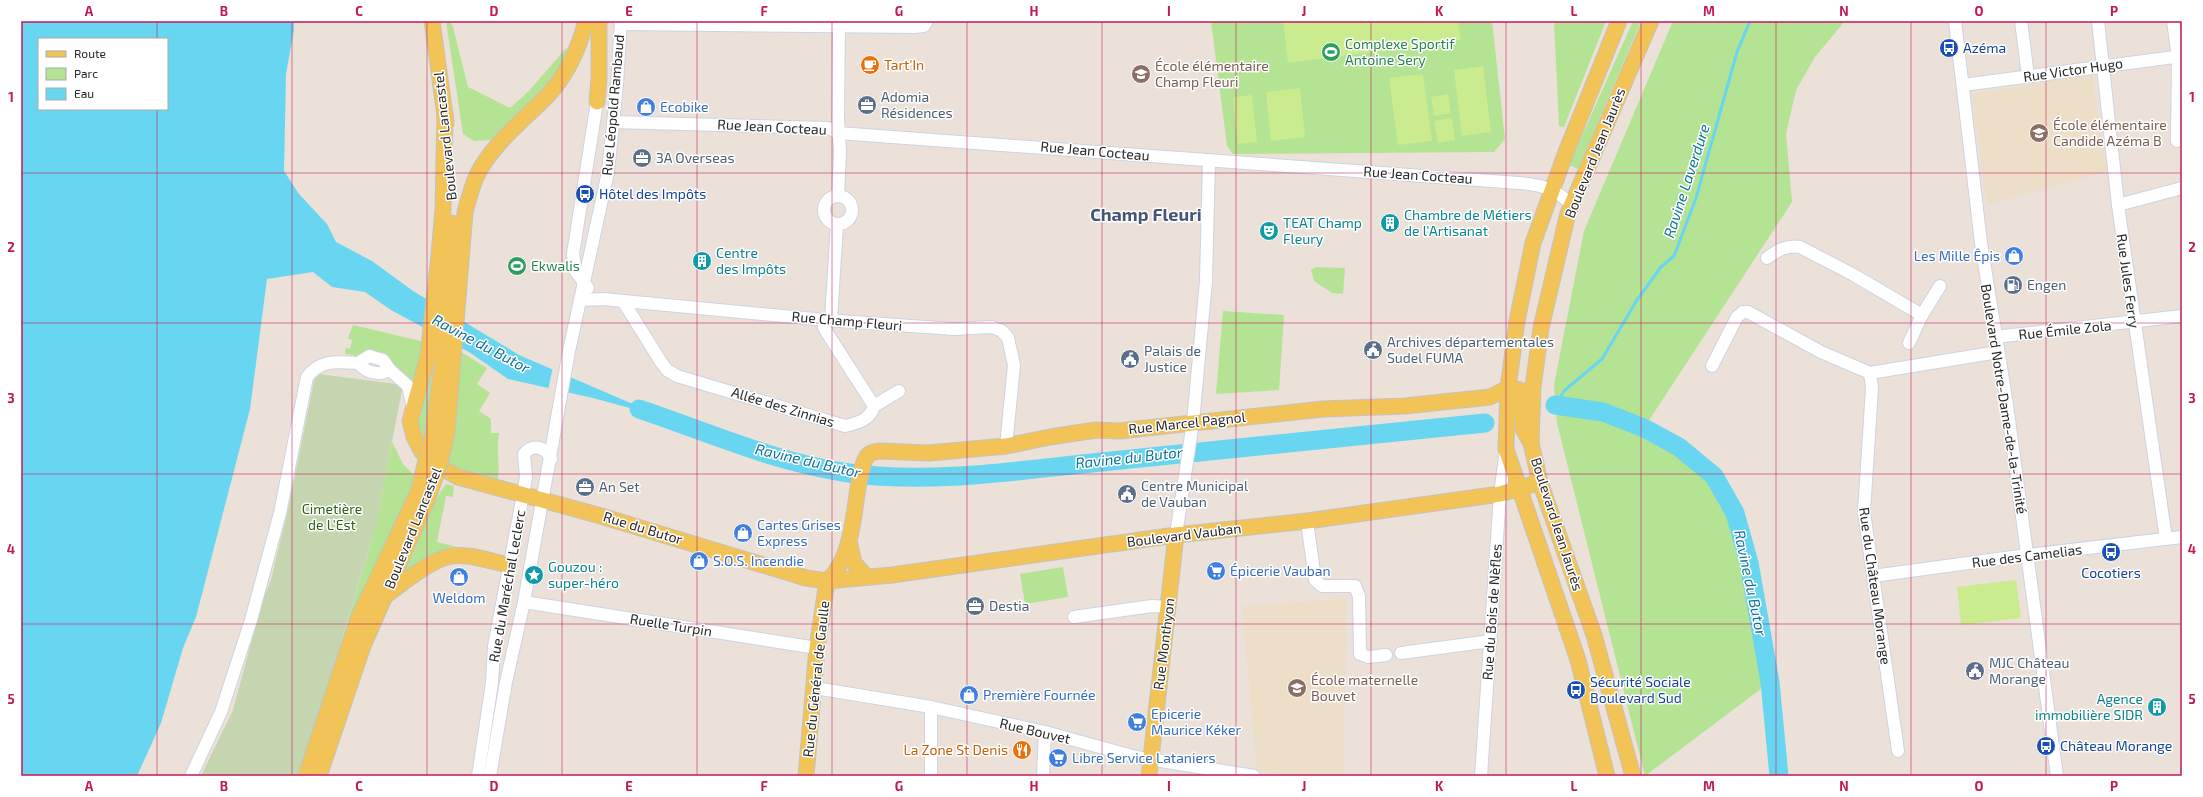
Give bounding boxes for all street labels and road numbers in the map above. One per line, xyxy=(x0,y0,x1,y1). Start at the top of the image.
street label: Rue Léopold Rambaud xyxy=(598,34,627,176)
street label: Rue Victor Hugo xyxy=(2022,54,2124,85)
street label: Boulevard Lancastel xyxy=(429,70,460,201)
street label: Boulevard Jean Jaurès xyxy=(1561,85,1628,220)
street label: Rue Jean Cocteau xyxy=(717,115,827,138)
street label: Rue Jean Cocteau xyxy=(1040,137,1150,164)
street label: Rue Jean Cocteau xyxy=(1363,162,1473,187)
street label: Rue Jules Ferry xyxy=(2113,233,2144,330)
street label: Boulevard Notre-Dame-de-la-Trinité xyxy=(1978,283,2031,515)
street label: Rue Champ Fleuri xyxy=(791,307,903,334)
street label: Rue Émile Zola xyxy=(2018,316,2112,343)
street label: Allée des Zinnias xyxy=(730,383,837,430)
street label: Rue Marcel Pagnol xyxy=(1127,408,1247,437)
street label: Boulevard Jean Jaurès xyxy=(1528,455,1587,593)
street label: Boulevard Lancastel xyxy=(380,464,445,591)
street label: Rue du Château Morange xyxy=(1856,506,1895,666)
street label: Rue du Butor xyxy=(601,507,685,548)
street label: Rue du Maréchal Leclerc xyxy=(485,508,528,663)
street label: Boulevard Vauban xyxy=(1126,519,1242,550)
street label: Rue des Camelias xyxy=(1971,540,2083,571)
street label: Rue du Bois de Nèfles xyxy=(1478,543,1505,681)
street label: Rue Monthyon xyxy=(1149,597,1178,691)
street label: Rue du Général de Gaulle xyxy=(799,600,832,758)
street label: Ruelle Turpin xyxy=(629,610,713,639)
street label: Rue Bouvet xyxy=(998,714,1072,747)

